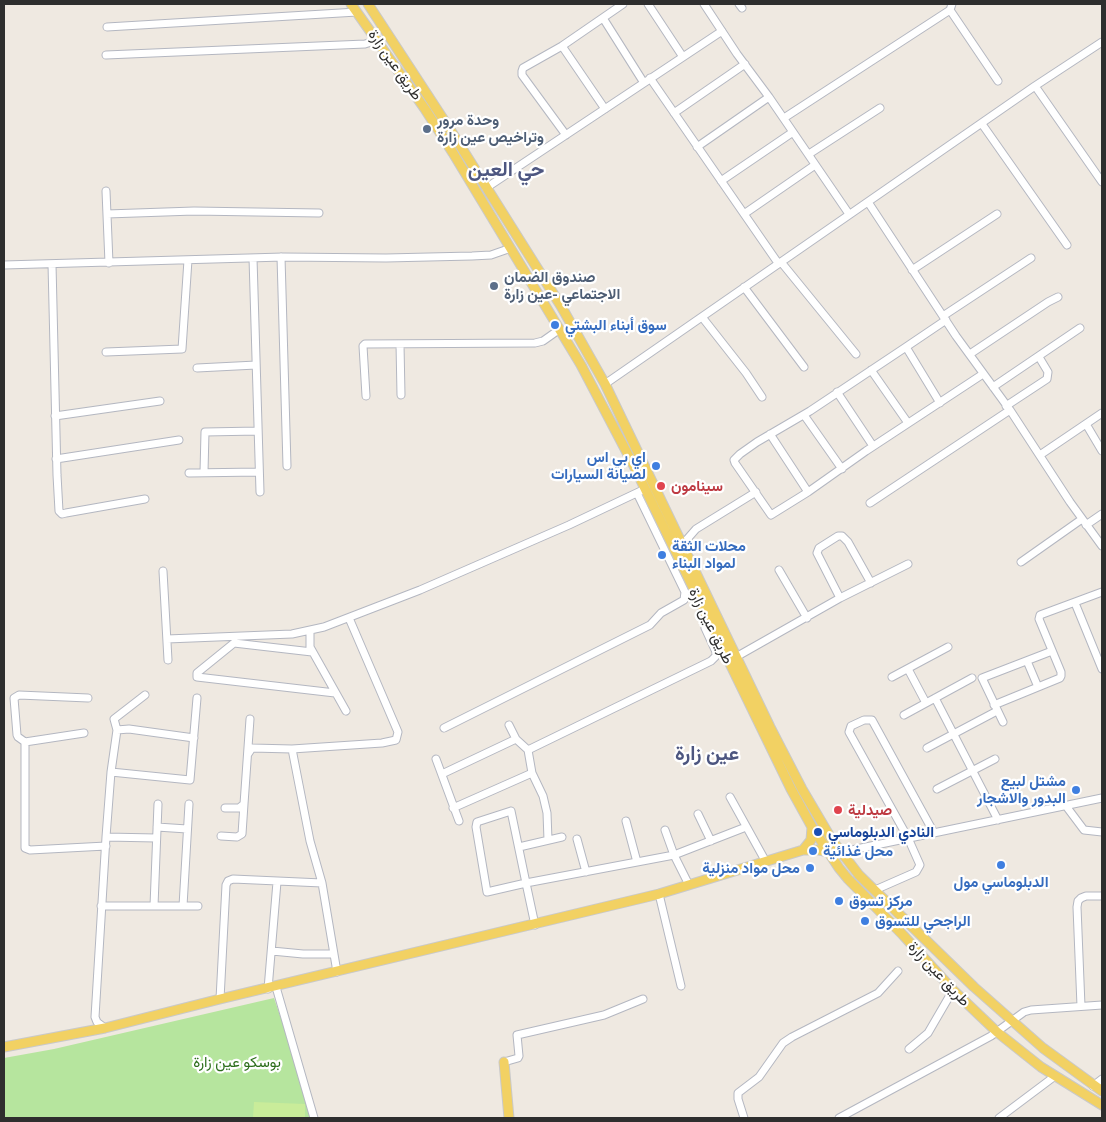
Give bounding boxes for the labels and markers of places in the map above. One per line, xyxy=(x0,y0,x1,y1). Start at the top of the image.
place label: وحدة مرور وتراخيص عين زارة xyxy=(437,111,544,146)
marker: وحدة مرور وتراخيص عين زارة xyxy=(421,123,433,135)
place label: صندوق الضمان الاجتماعي -عين زارة xyxy=(504,268,620,303)
marker: صندوق الضمان الاجتماعي -عين زارة xyxy=(488,280,500,292)
place label: سوق أبناء البشتي xyxy=(565,316,667,334)
marker: سوق أبناء البشتي xyxy=(549,319,561,331)
place label: اي بي اس لصيانة السيارات xyxy=(551,448,646,483)
marker: اي بي اس لصيانة السيارات xyxy=(650,460,662,472)
place label: سينامون xyxy=(671,477,723,495)
marker: سينامون xyxy=(655,480,667,492)
place label: محلات الثقة لمواد البناء xyxy=(672,537,746,572)
marker: محلات الثقة لمواد البناء xyxy=(656,549,668,561)
place label: مشتل لبيع البدور والاشجار xyxy=(977,772,1066,807)
marker: مشتل لبيع البدور والاشجار xyxy=(1070,784,1082,796)
place label: صيدلية xyxy=(848,801,892,819)
marker: صيدلية xyxy=(832,804,844,816)
place label: النادي الدبلوماسي xyxy=(828,823,934,841)
marker: النادي الدبلوماسي xyxy=(812,826,824,838)
place label: محل غذائية xyxy=(823,842,893,860)
marker: محل غذائية xyxy=(807,845,819,857)
place label: محل مواد منزلية xyxy=(702,859,800,877)
marker: الدبلوماسي مول xyxy=(995,859,1007,871)
marker: محل مواد منزلية xyxy=(804,862,816,874)
place label: الدبلوماسي مول xyxy=(953,873,1049,891)
place label: مركز تسوق xyxy=(849,892,913,910)
marker: مركز تسوق xyxy=(833,895,845,907)
place label: الراجحي للتسوق xyxy=(875,912,971,930)
marker: الراجحي للتسوق xyxy=(859,915,871,927)

